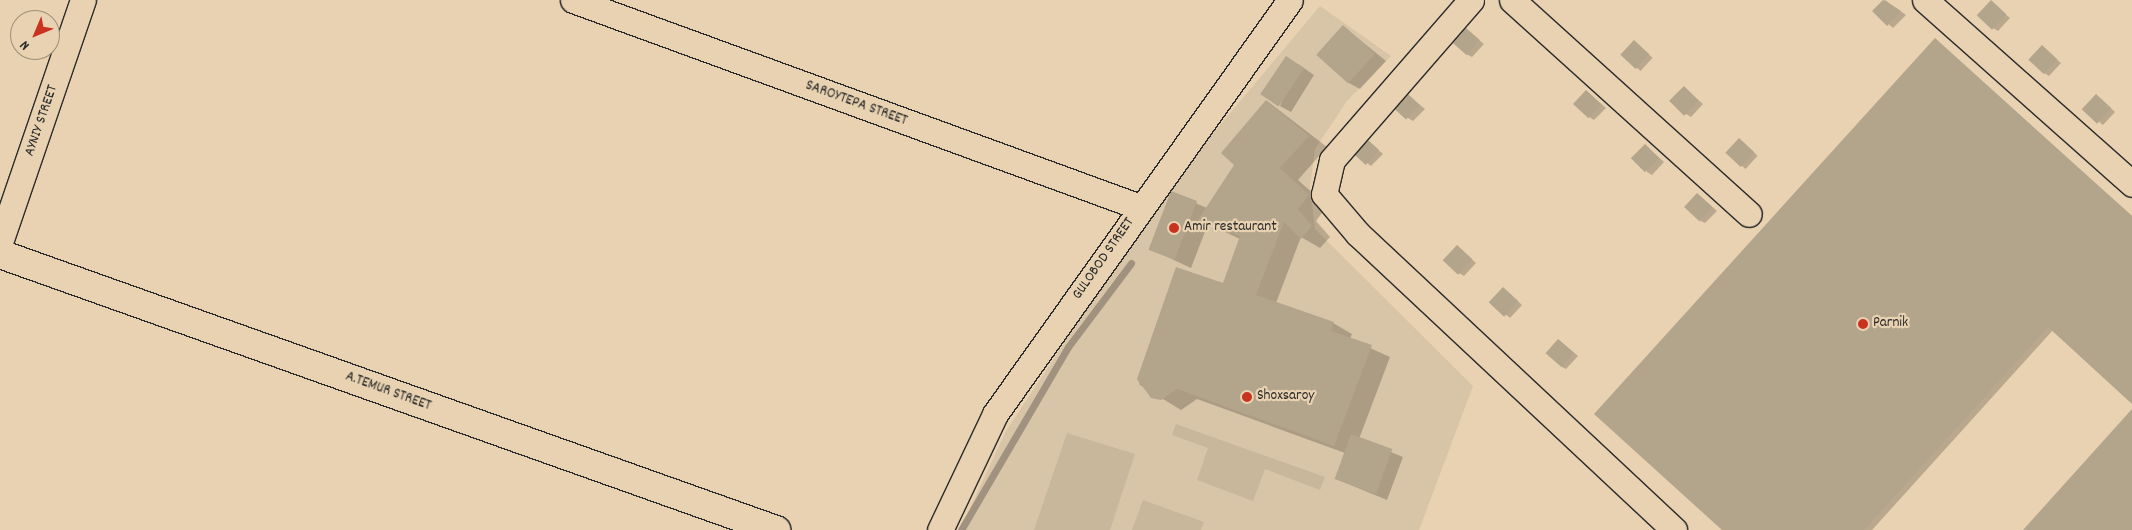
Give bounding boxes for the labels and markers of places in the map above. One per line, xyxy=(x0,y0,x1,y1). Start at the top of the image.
place label: Amir restaurant xyxy=(1184,219,1277,237)
marker: Amir restaurant xyxy=(1168,222,1180,234)
place label: Parnik xyxy=(1873,315,1908,333)
marker: Parnik xyxy=(1857,318,1869,330)
place label: Shoxsaroy xyxy=(1257,388,1314,406)
marker: Shoxsaroy xyxy=(1241,391,1253,403)

